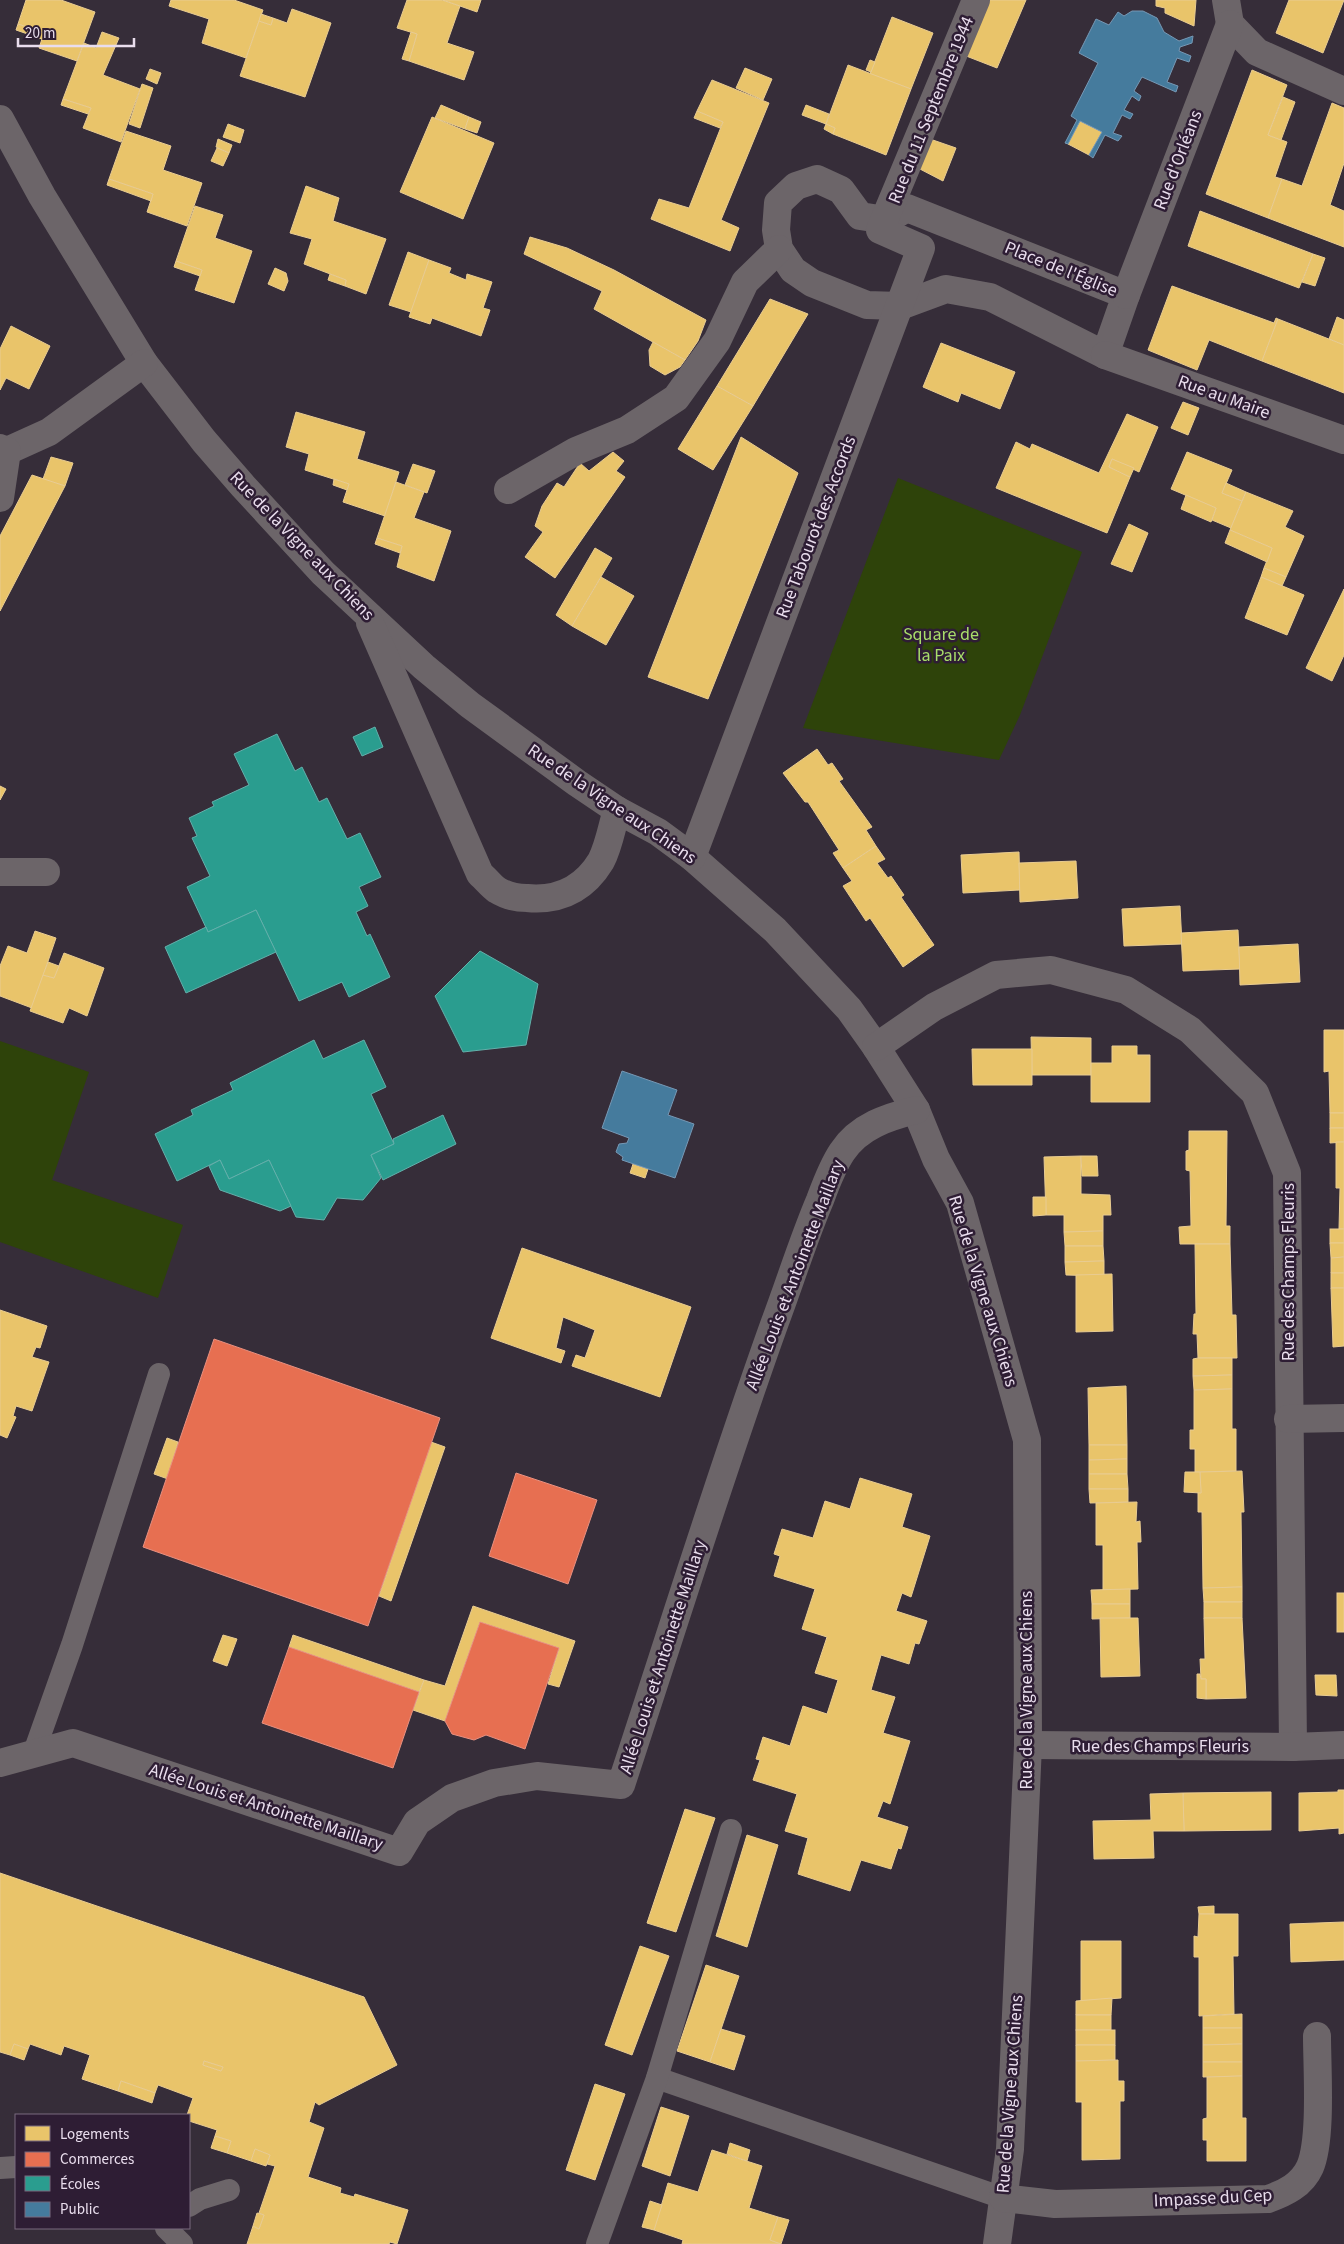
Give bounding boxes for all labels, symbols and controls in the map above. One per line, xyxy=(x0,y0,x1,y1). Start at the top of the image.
street label: Rue du 11 Septembre 1944 xyxy=(882,13,980,207)
scale bar xyxy=(18,15,134,47)
text: 20 m xyxy=(25,23,55,44)
street label: Rue d'Orléans xyxy=(1148,107,1208,213)
street label: Place de l'Église xyxy=(1001,235,1121,303)
street label: Rue au Maire xyxy=(1174,369,1274,425)
street label: Rue Tabourot des Accords xyxy=(770,432,862,622)
street label: Rue de la Vigne aux Chiens xyxy=(224,466,380,626)
park label: Square de la Paix xyxy=(903,622,979,668)
street label: Rue de la Vigne aux Chiens xyxy=(523,738,701,870)
street label: Allée Louis et Antoinette Maillary xyxy=(739,1156,851,1394)
street label: Rue des Champs Fleuris xyxy=(1276,1183,1301,1361)
street label: Rue de la Vigne aux Chiens xyxy=(942,1192,1024,1390)
street label: Allée Louis et Antoinette Maillary xyxy=(613,1536,713,1777)
street label: Rue de la Vigne aux Chiens xyxy=(1014,1591,1039,1789)
street label: Rue des Champs Fleuris xyxy=(1071,1734,1249,1759)
street label: Allée Louis et Antoinette Maillary xyxy=(146,1757,387,1857)
street label: Rue de la Vigne aux Chiens xyxy=(991,1994,1029,2194)
legend xyxy=(15,2114,190,2229)
text: Logements xyxy=(60,2124,129,2145)
text: Commerces xyxy=(60,2149,134,2170)
text: Écoles xyxy=(60,2174,100,2195)
street label: Impasse du Cep xyxy=(1153,2182,1273,2214)
text: Public xyxy=(60,2199,99,2220)

